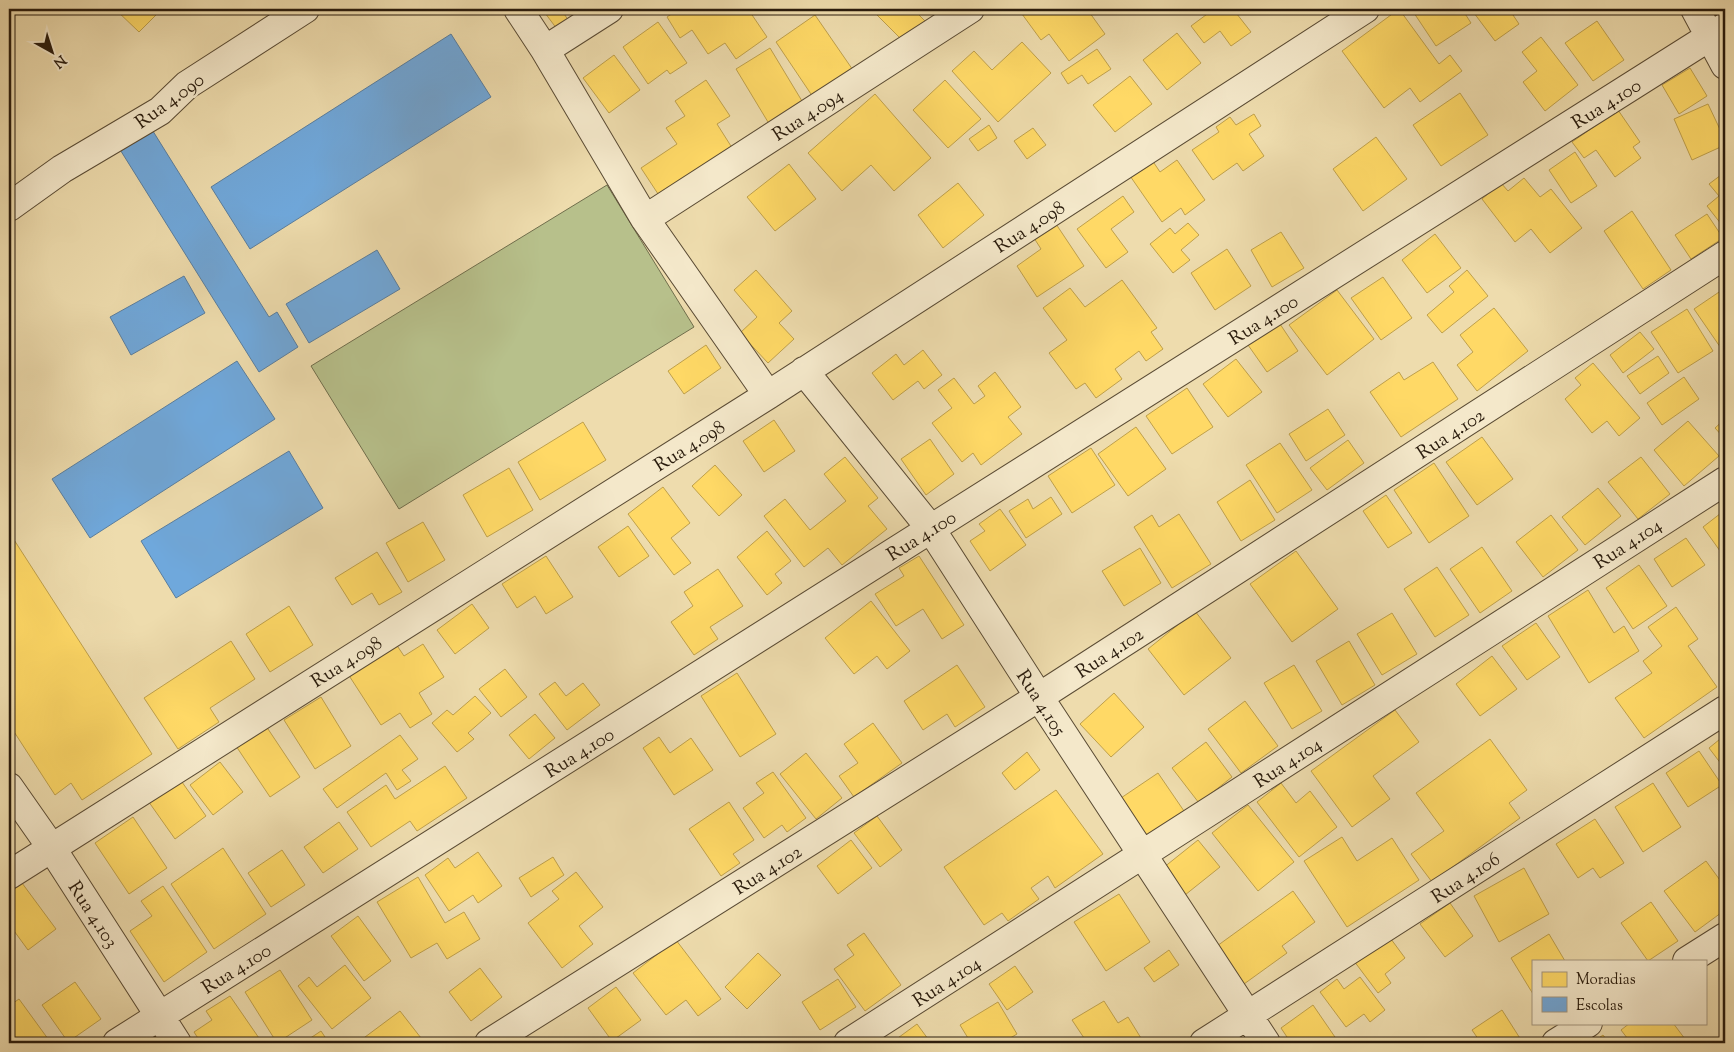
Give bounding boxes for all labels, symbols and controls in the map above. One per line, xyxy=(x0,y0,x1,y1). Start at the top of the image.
north arrow xyxy=(28,28,78,78)
text: N xyxy=(48,49,70,72)
street label: Rua 4.090 xyxy=(130,68,211,136)
street label: Rua 4.100 xyxy=(1567,73,1647,137)
street label: Rua 4.094 xyxy=(768,83,849,149)
street label: Rua 4.098 xyxy=(990,195,1071,261)
street label: Rua 4.100 xyxy=(1224,289,1304,353)
street label: Rua 4.102 xyxy=(1412,403,1491,467)
street label: Rua 4.098 xyxy=(649,415,731,480)
street label: Rua 4.100 xyxy=(882,505,962,569)
street label: Rua 4.104 xyxy=(1589,513,1668,577)
street label: Rua 4.102 xyxy=(1071,622,1150,686)
street label: Rua 4.098 xyxy=(306,631,388,696)
street label: Rua 4.105 xyxy=(1008,665,1072,742)
street label: Rua 4.100 xyxy=(540,722,620,786)
street label: Rua 4.104 xyxy=(1249,732,1328,796)
street label: Rua 4.102 xyxy=(729,839,808,903)
street label: Rua 4.106 xyxy=(1427,847,1506,911)
street label: Rua 4.103 xyxy=(60,876,124,954)
street label: Rua 4.100 xyxy=(197,938,277,1002)
street label: Rua 4.104 xyxy=(908,951,987,1015)
legend xyxy=(1532,960,1706,1024)
text: Moradias xyxy=(1576,970,1636,991)
text: Escolas xyxy=(1576,996,1623,1017)

